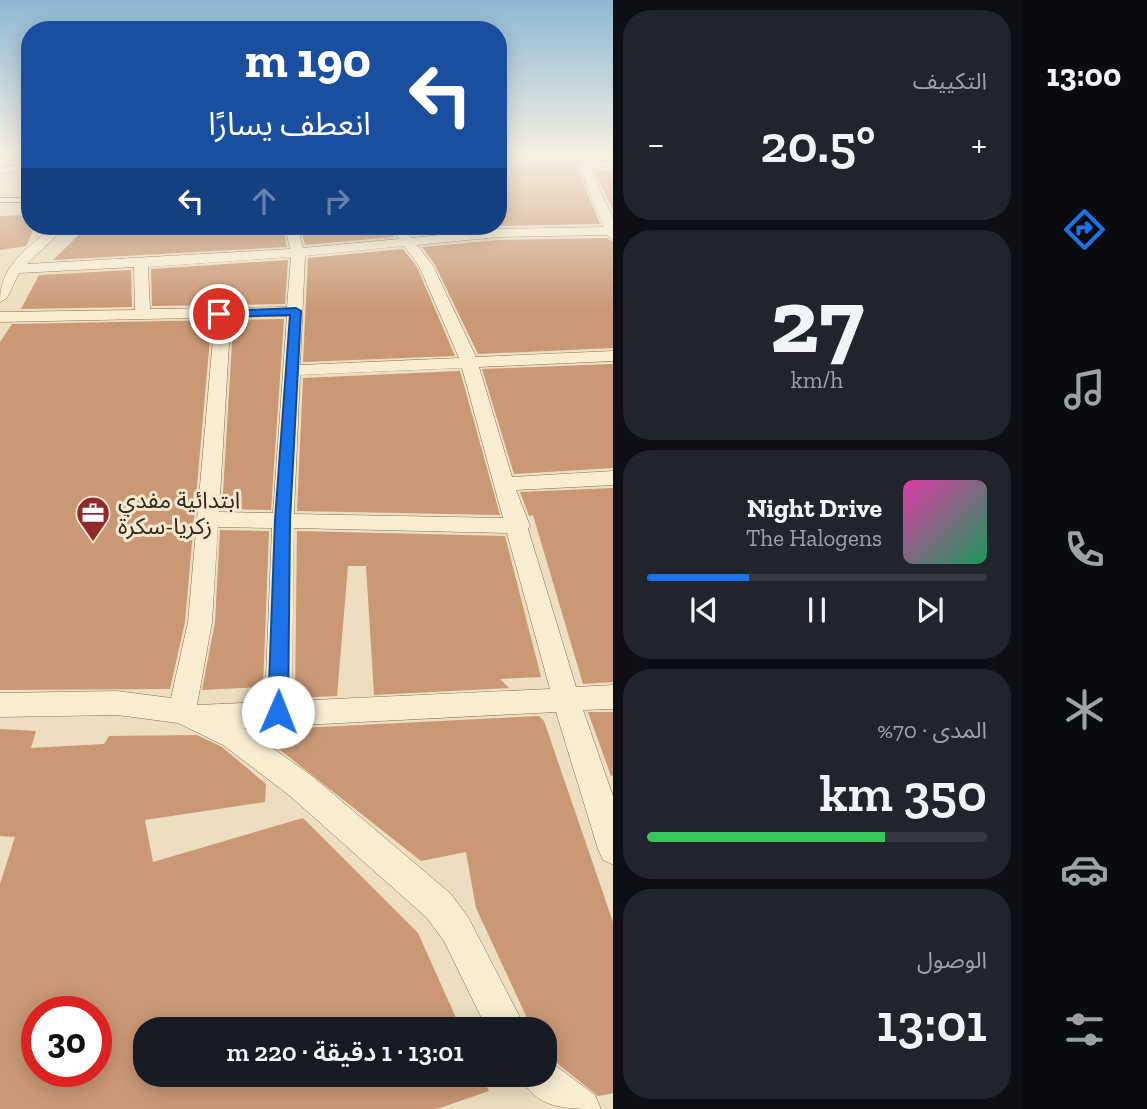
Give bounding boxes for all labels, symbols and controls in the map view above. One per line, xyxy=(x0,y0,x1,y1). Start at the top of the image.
text: 190 m xyxy=(245,31,371,90)
icon: left xyxy=(395,49,486,140)
text: 13:00 xyxy=(1047,56,1121,94)
text: التكييف xyxy=(913,67,987,95)
text: انعطف يسارًا xyxy=(208,105,371,143)
text: 20.5° xyxy=(760,113,876,175)
text: − xyxy=(647,121,665,167)
text: + xyxy=(971,121,987,167)
icon: left xyxy=(172,182,210,220)
icon: ahead xyxy=(245,182,283,220)
icon: right xyxy=(318,182,356,220)
icon: directions xyxy=(1060,205,1109,254)
text: 27 xyxy=(770,266,864,375)
pin xyxy=(189,284,249,344)
icon: arrive xyxy=(200,295,238,333)
icon: music xyxy=(1060,365,1109,414)
text: km/h xyxy=(791,366,843,394)
place label: ابتدائية مفدي زكريا-سكرة xyxy=(118,486,240,540)
text: Night Drive xyxy=(747,492,882,524)
office icon: ابتدائية مفدي زكريا-سكرة xyxy=(74,494,112,543)
text: The Halogens xyxy=(746,524,882,552)
icon: phone xyxy=(1060,525,1109,574)
icon: previous xyxy=(685,591,723,629)
icon: pause xyxy=(798,591,836,629)
icon: next xyxy=(911,591,949,629)
position arrow xyxy=(241,675,315,749)
icon: climate xyxy=(1060,685,1109,734)
text: المدى · 70% xyxy=(877,716,987,744)
text: 350 km xyxy=(819,762,987,824)
icon: car xyxy=(1060,845,1109,894)
text: الوصول xyxy=(917,946,987,974)
text: 13:01 xyxy=(876,992,987,1054)
speed limit sign: 30 xyxy=(21,996,112,1087)
icon: filters xyxy=(1060,1005,1109,1054)
text: 13:01 · 1 دقيقة · 220 m xyxy=(226,1036,464,1068)

